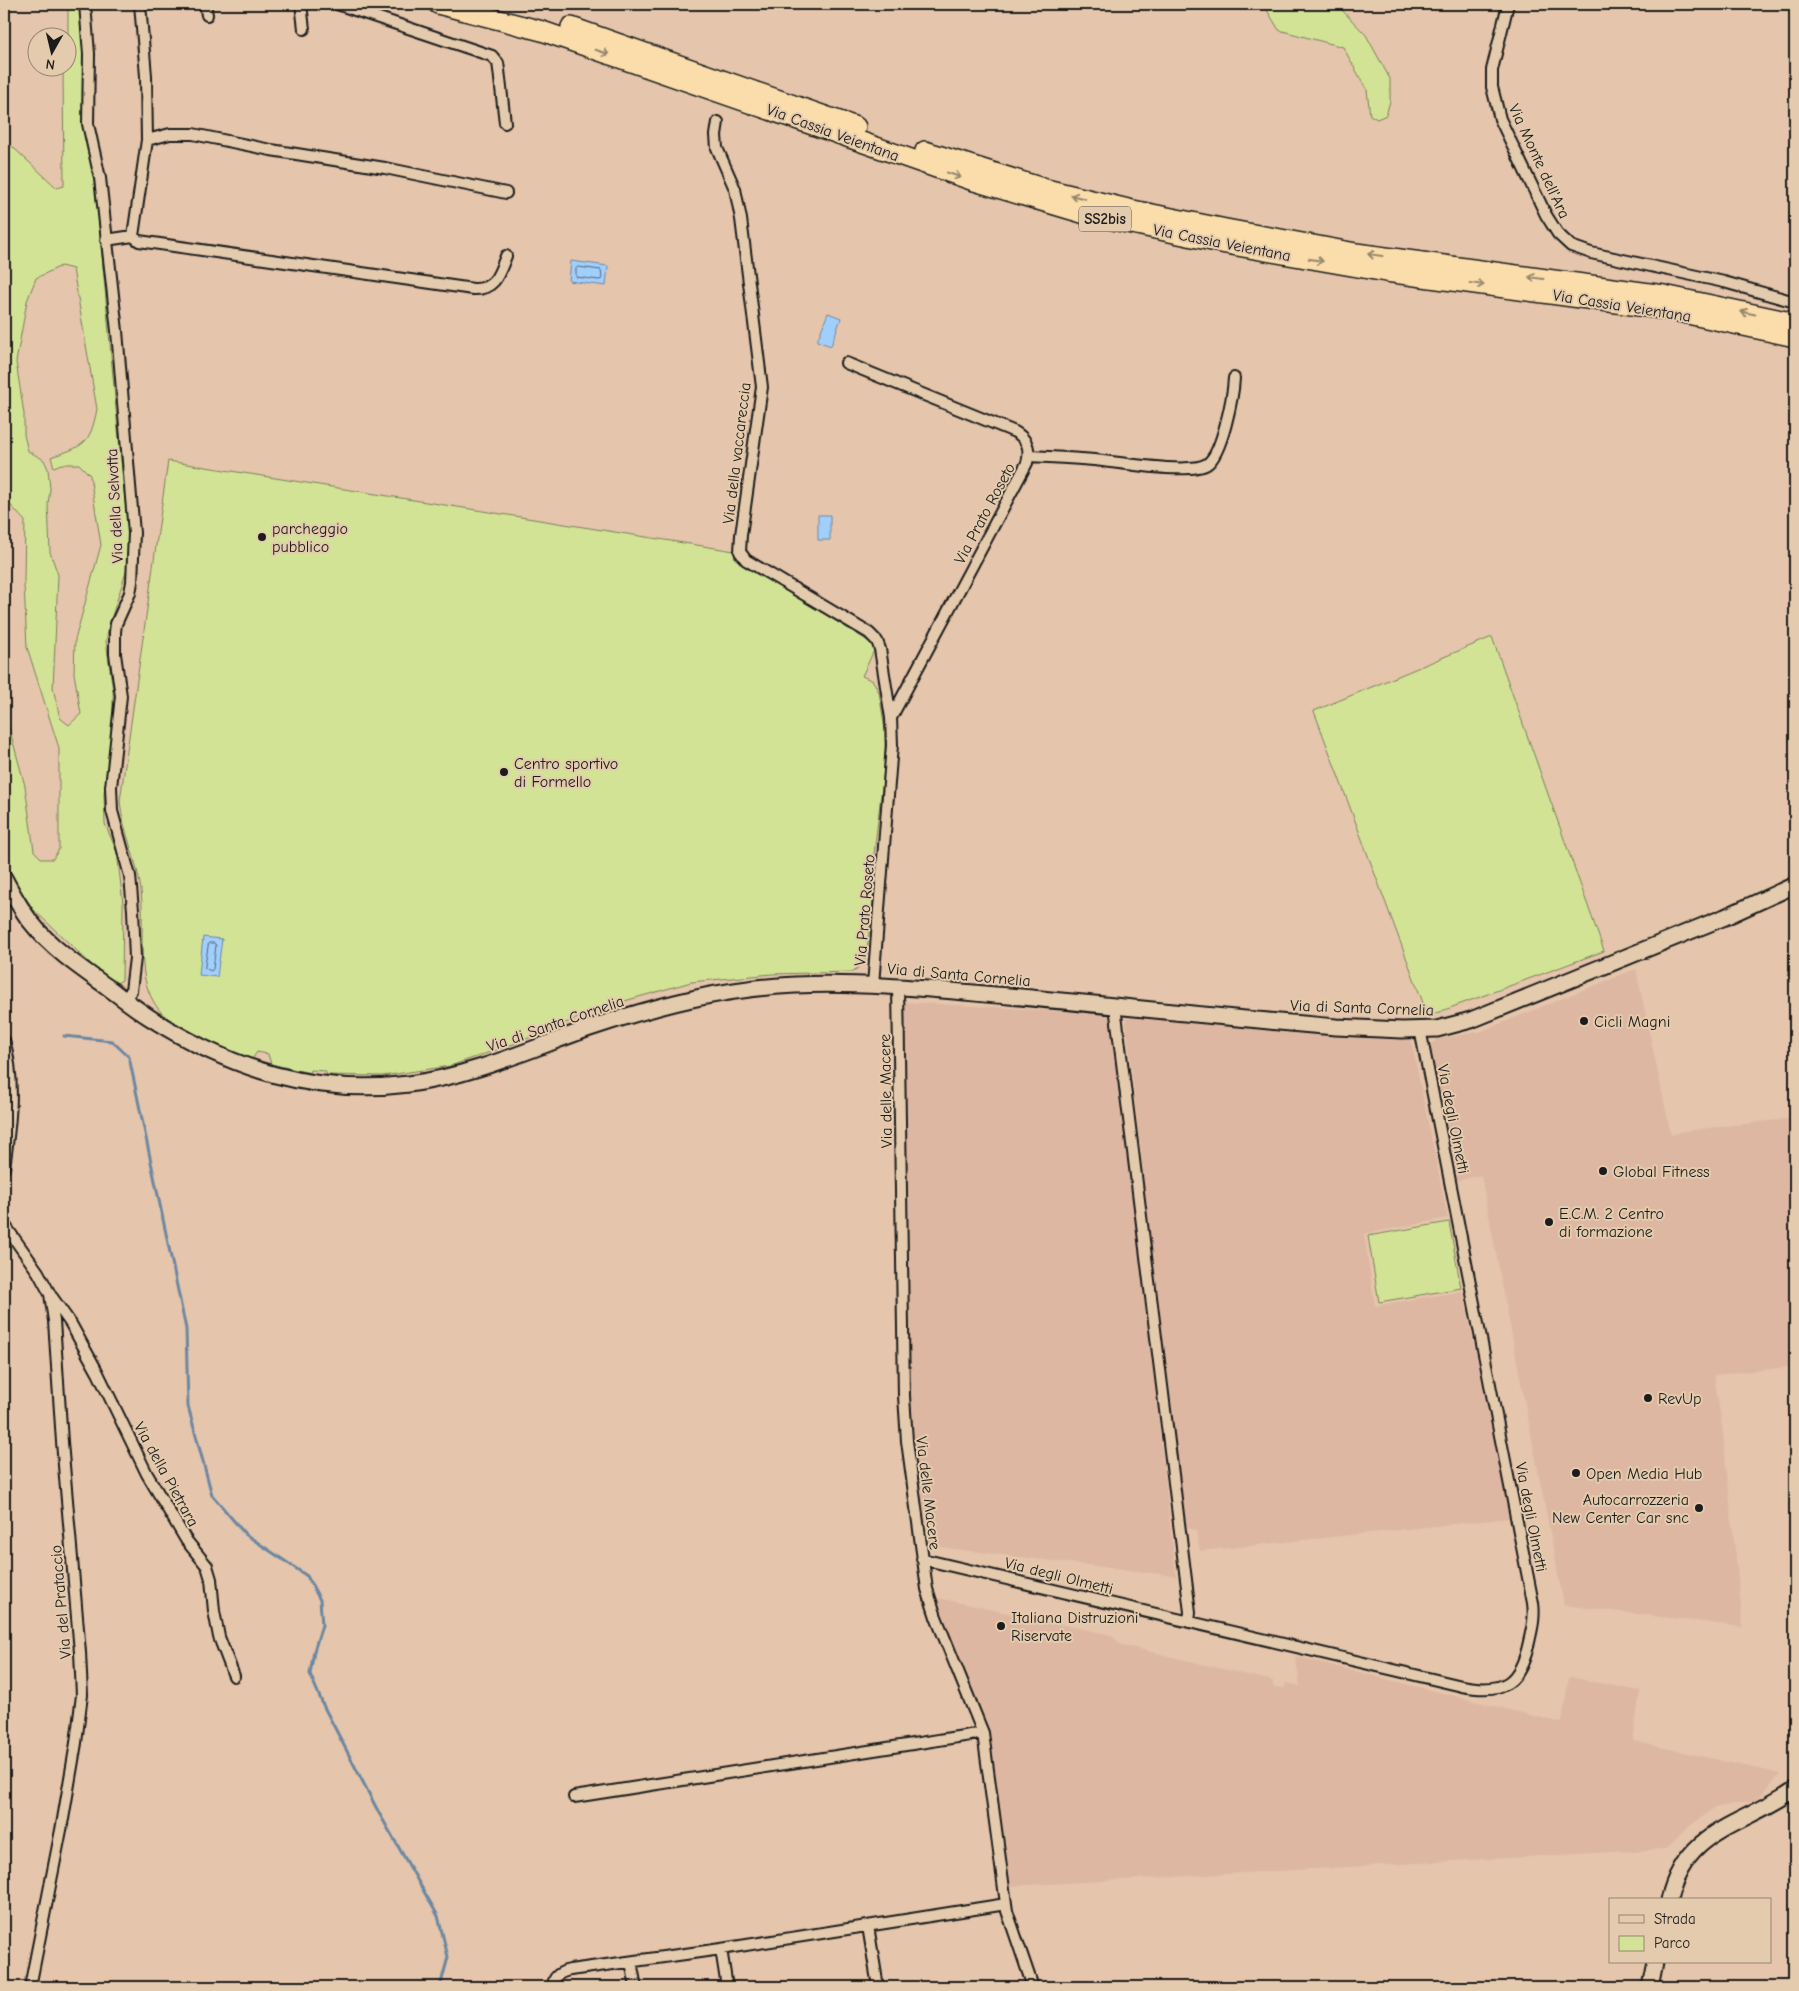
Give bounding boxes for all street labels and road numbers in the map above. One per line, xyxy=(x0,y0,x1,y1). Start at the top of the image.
street label: Via Cassia Veientana xyxy=(764,101,902,165)
street label: Via Monte dell'Ara xyxy=(1505,101,1574,222)
road number: SS2bis xyxy=(1079,206,1131,232)
street label: Via Cassia Veientana xyxy=(1151,221,1292,265)
street label: Via Cassia Veientana xyxy=(1551,286,1692,326)
street label: Via della vaccareccia xyxy=(719,381,755,525)
street label: Via della Selvotta xyxy=(103,448,127,564)
street label: Via Prato Roseto xyxy=(951,460,1019,567)
street label: Via Prato Roseto xyxy=(851,854,879,967)
street label: Via di Santa Cornelia xyxy=(886,960,1031,990)
street label: Via di Santa Cornelia xyxy=(484,992,626,1056)
street label: Via di Santa Cornelia xyxy=(1290,996,1434,1020)
street label: Via delle Macere xyxy=(876,1034,896,1148)
street label: Via degli Olmetti xyxy=(1434,1063,1472,1175)
street label: Via della Pietrara xyxy=(130,1419,202,1530)
street label: Via delle Macere xyxy=(912,1435,944,1551)
street label: Via degli Olmetti xyxy=(1512,1461,1550,1573)
street label: Via del Prataccio xyxy=(47,1544,75,1660)
street label: Via degli Olmetti xyxy=(1003,1554,1115,1598)

